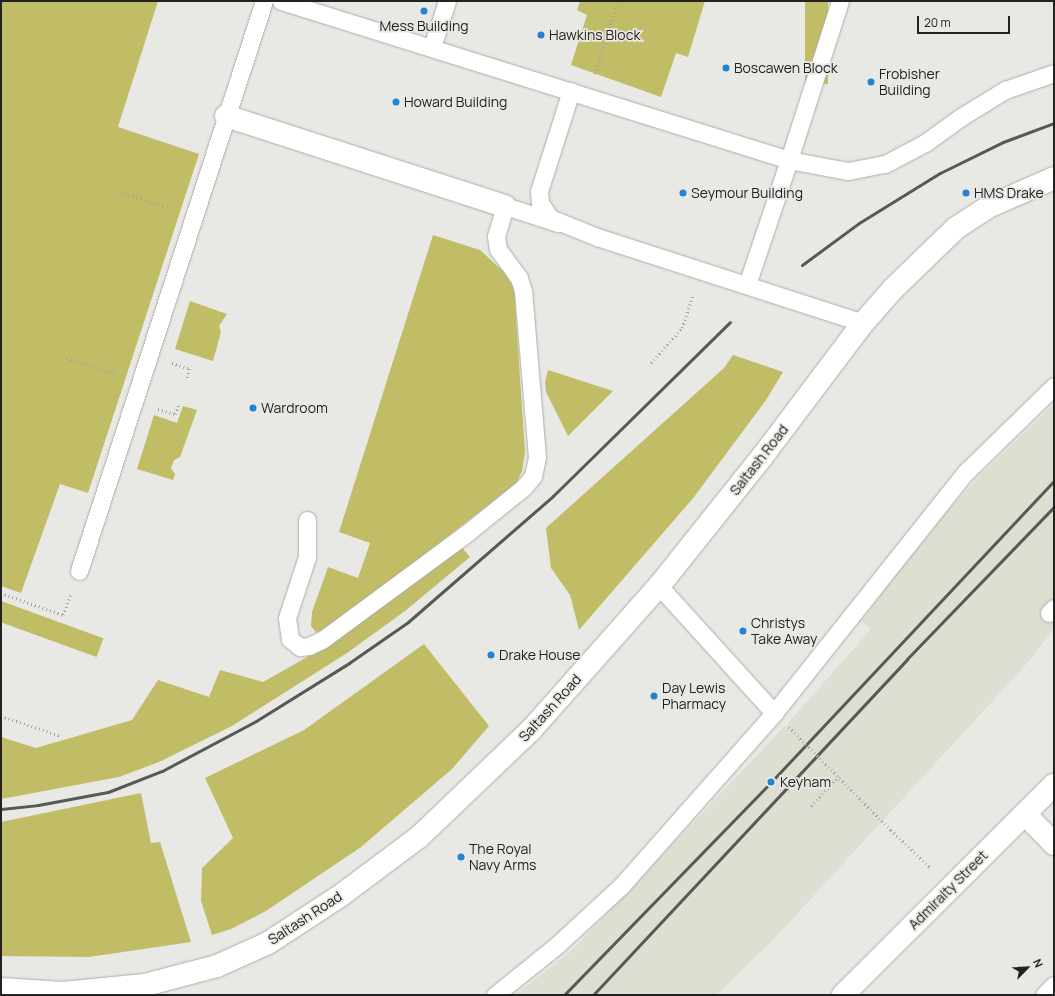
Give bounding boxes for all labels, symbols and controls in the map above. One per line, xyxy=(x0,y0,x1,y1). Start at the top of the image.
marker: Mess Building xyxy=(419,6,429,16)
scale bar xyxy=(919,8,1012,34)
text: 20 m xyxy=(924,14,951,31)
place label: Mess Building xyxy=(379,18,469,34)
place label: Hawkins Block xyxy=(549,27,640,43)
marker: Hawkins Block xyxy=(536,30,546,40)
place label: Boscawen Block xyxy=(734,60,838,76)
marker: Boscawen Block xyxy=(721,63,731,73)
place label: Frobisher Building xyxy=(879,66,940,98)
marker: Frobisher Building xyxy=(866,77,876,87)
place label: Howard Building xyxy=(404,94,507,110)
marker: Howard Building xyxy=(391,97,401,107)
place label: Seymour Building xyxy=(691,185,803,201)
place label: HMS Drake xyxy=(974,185,1044,201)
marker: Seymour Building xyxy=(678,188,688,198)
marker: HMS Drake xyxy=(961,188,971,198)
place label: Wardroom xyxy=(261,400,328,416)
marker: Wardroom xyxy=(248,403,258,413)
street label: Saltash Road xyxy=(726,421,792,499)
place label: Christys Take Away xyxy=(751,615,817,648)
marker: Christys Take Away xyxy=(738,626,748,636)
place label: Drake House xyxy=(499,647,580,663)
marker: Drake House xyxy=(486,650,496,660)
street label: Saltash Road xyxy=(515,671,585,745)
place label: Day Lewis Pharmacy xyxy=(662,680,726,712)
marker: Day Lewis Pharmacy xyxy=(649,691,659,701)
place label: Keyham xyxy=(780,774,831,790)
marker: Keyham xyxy=(765,776,777,788)
place label: The Royal Navy Arms xyxy=(469,841,536,874)
street label: Admiralty Street xyxy=(905,847,991,933)
marker: The Royal Navy Arms xyxy=(456,852,466,862)
street label: Saltash Road xyxy=(265,888,345,948)
north arrow xyxy=(1007,948,1047,988)
text: N xyxy=(1030,956,1047,970)

